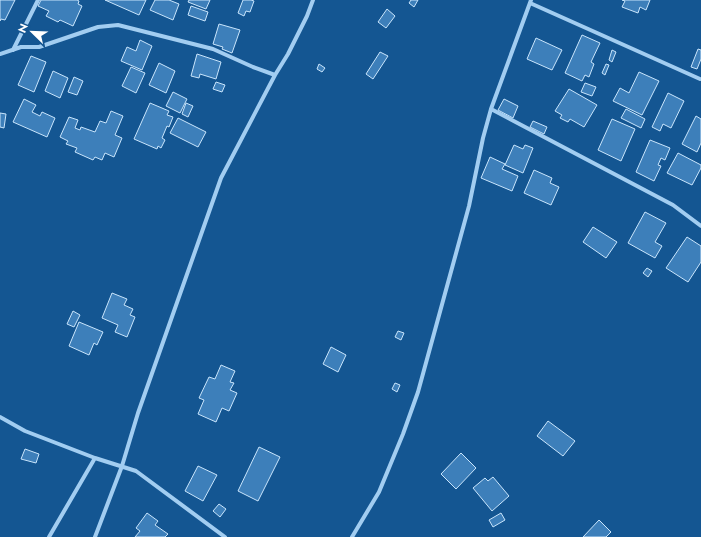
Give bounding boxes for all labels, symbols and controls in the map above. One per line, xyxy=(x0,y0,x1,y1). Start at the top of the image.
north arrow xyxy=(12,12,52,52)
text: N xyxy=(14,21,32,35)

